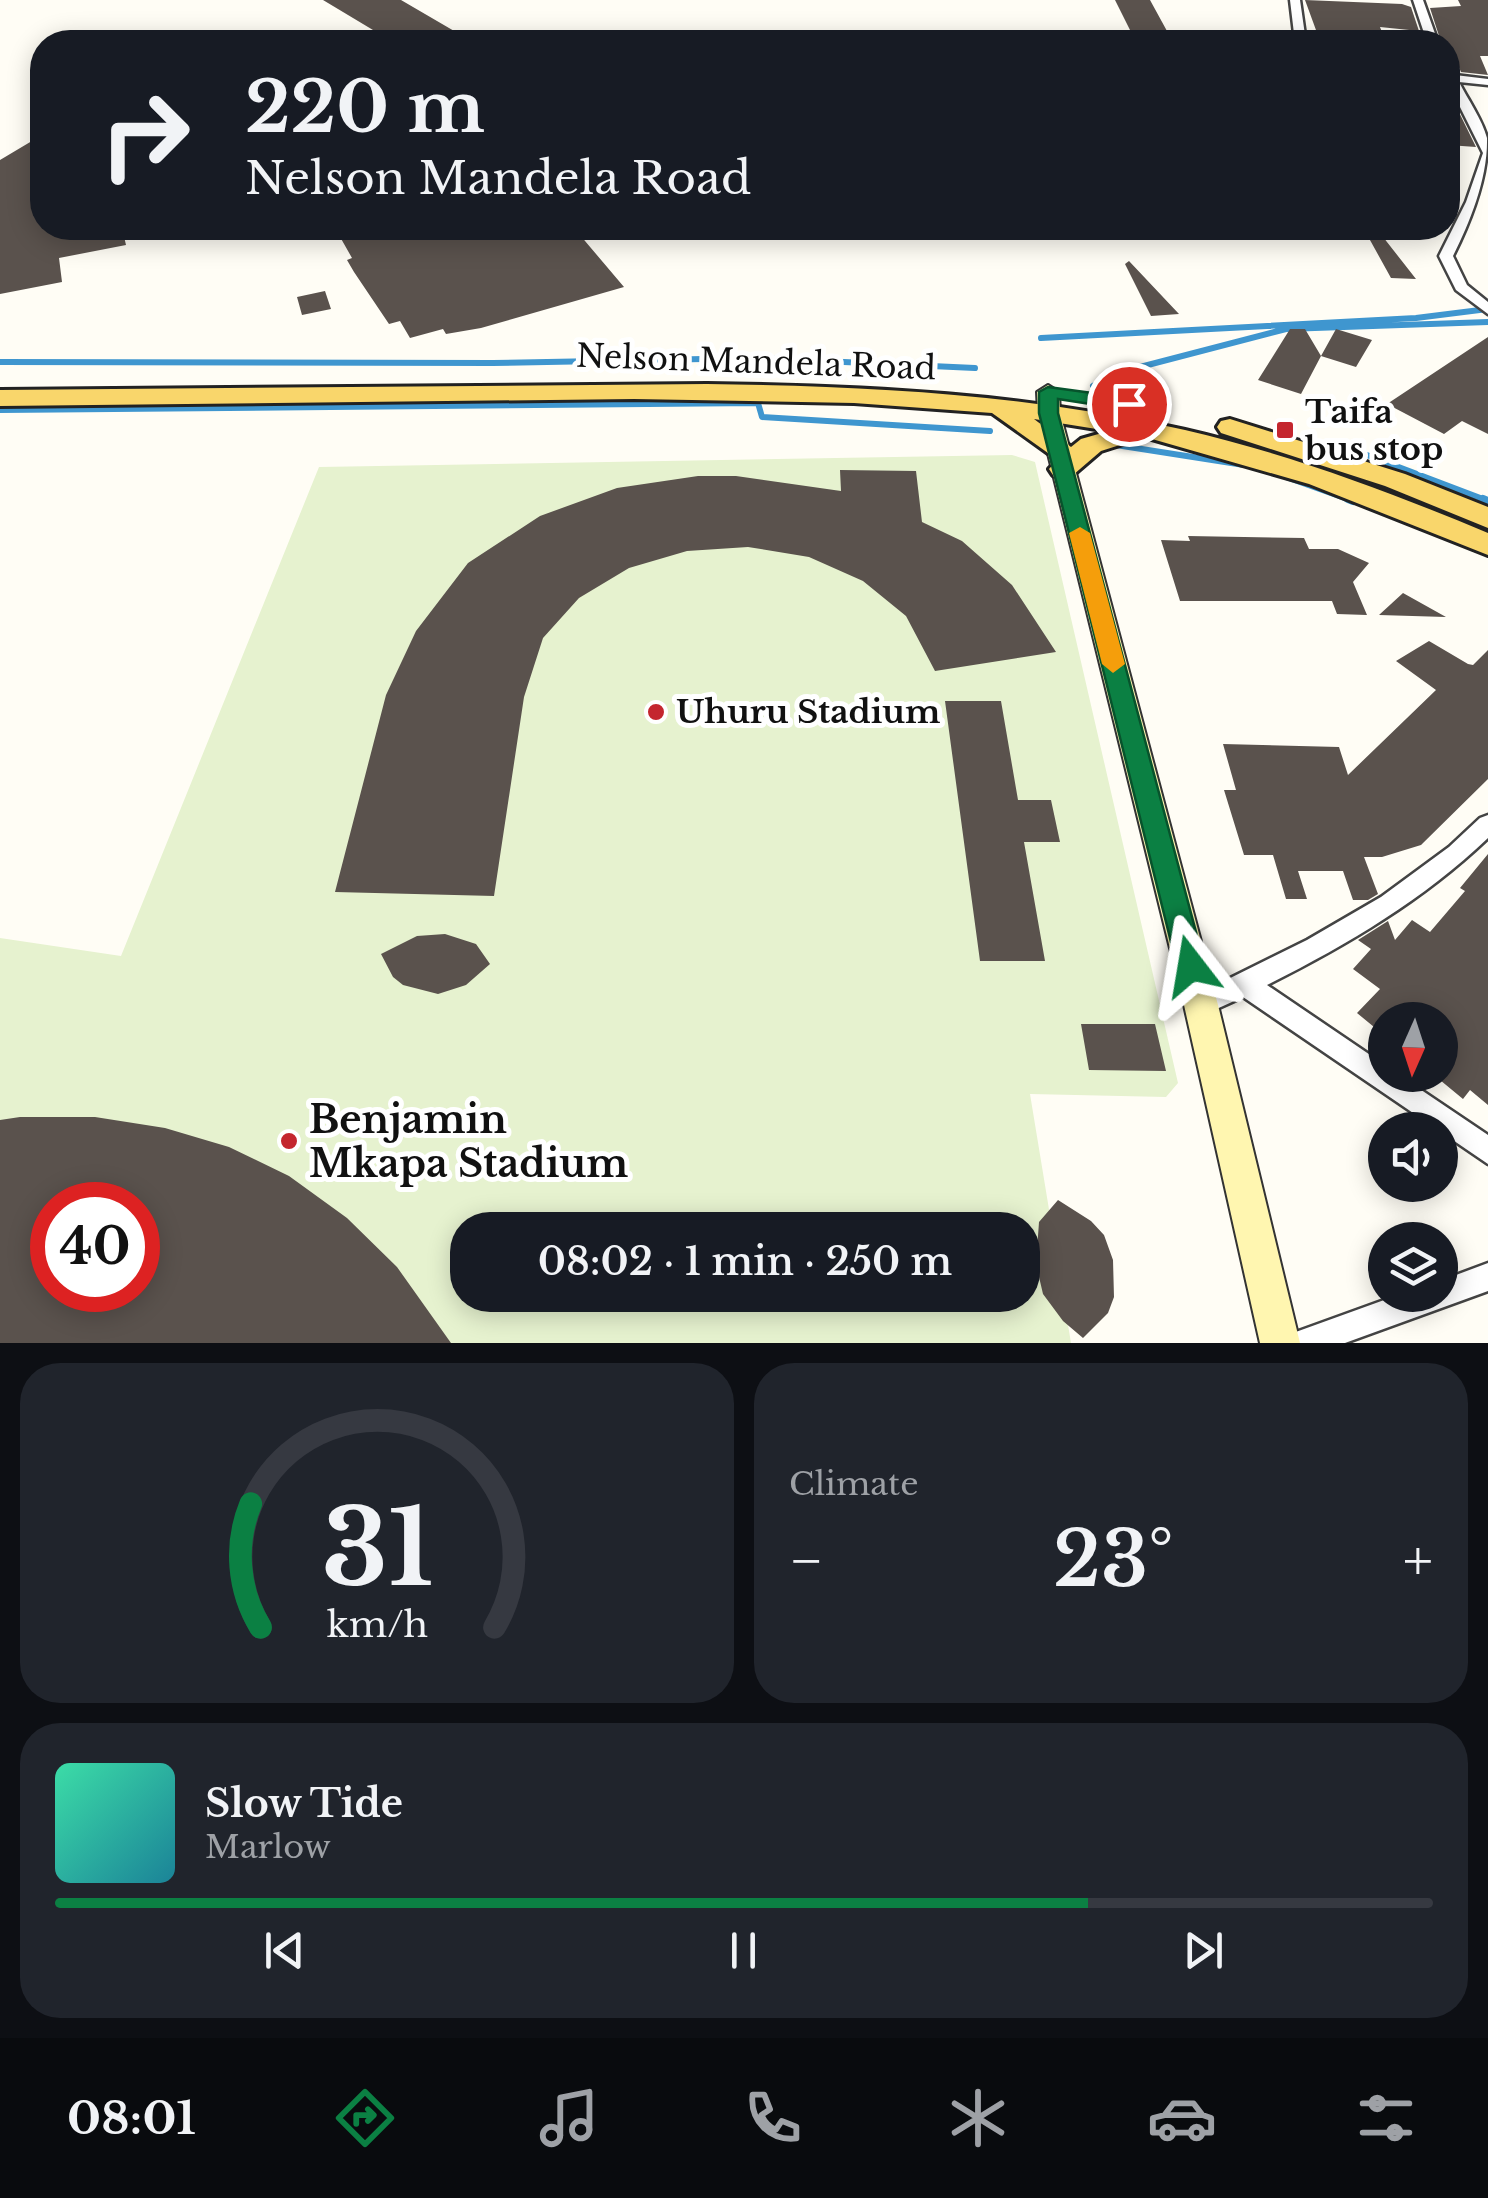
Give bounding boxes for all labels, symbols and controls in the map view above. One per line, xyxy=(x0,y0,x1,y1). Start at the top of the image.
text: 220 m xyxy=(245,64,485,151)
icon: right xyxy=(80,70,210,200)
text: Nelson Mandela Road xyxy=(245,150,751,206)
street label: Nelson Mandela Road xyxy=(575,336,937,388)
pin xyxy=(1087,362,1172,447)
icon: arrive xyxy=(1102,377,1157,432)
place label: Taifa bus stop xyxy=(1304,392,1443,469)
marker: Taifa bus stop xyxy=(1274,419,1296,441)
place label: Uhuru Stadium xyxy=(676,692,940,732)
marker: Uhuru Stadium xyxy=(645,701,667,723)
position arrow xyxy=(1139,914,1243,1018)
north arrow xyxy=(1368,1002,1458,1092)
map controls xyxy=(1368,1002,1458,1312)
place label: Benjamin Mkapa Stadium xyxy=(309,1096,628,1187)
button: sound xyxy=(1368,1112,1458,1202)
marker: Benjamin Mkapa Stadium xyxy=(278,1130,300,1152)
speed limit sign: 40 xyxy=(30,1182,160,1312)
button: layers xyxy=(1368,1222,1458,1312)
text: 08:02 · 1 min · 250 m xyxy=(538,1238,952,1285)
text: Climate xyxy=(789,1464,918,1504)
text: 31 xyxy=(321,1484,433,1613)
text: 23° xyxy=(1053,1513,1174,1606)
text: − xyxy=(789,1527,824,1595)
text: + xyxy=(1403,1527,1433,1595)
text: km/h xyxy=(326,1602,428,1647)
text: Slow Tide xyxy=(205,1780,403,1827)
text: Marlow xyxy=(205,1827,331,1867)
icon: previous xyxy=(257,1923,312,1978)
icon: pause xyxy=(716,1923,771,1978)
icon: next xyxy=(1176,1923,1231,1978)
icon: directions xyxy=(330,2083,400,2153)
icon: music xyxy=(534,2083,604,2153)
icon: phone xyxy=(738,2083,808,2153)
icon: climate xyxy=(943,2083,1013,2153)
icon: car xyxy=(1147,2083,1217,2153)
icon: filters xyxy=(1351,2083,1421,2153)
text: 08:01 xyxy=(67,2090,196,2146)

